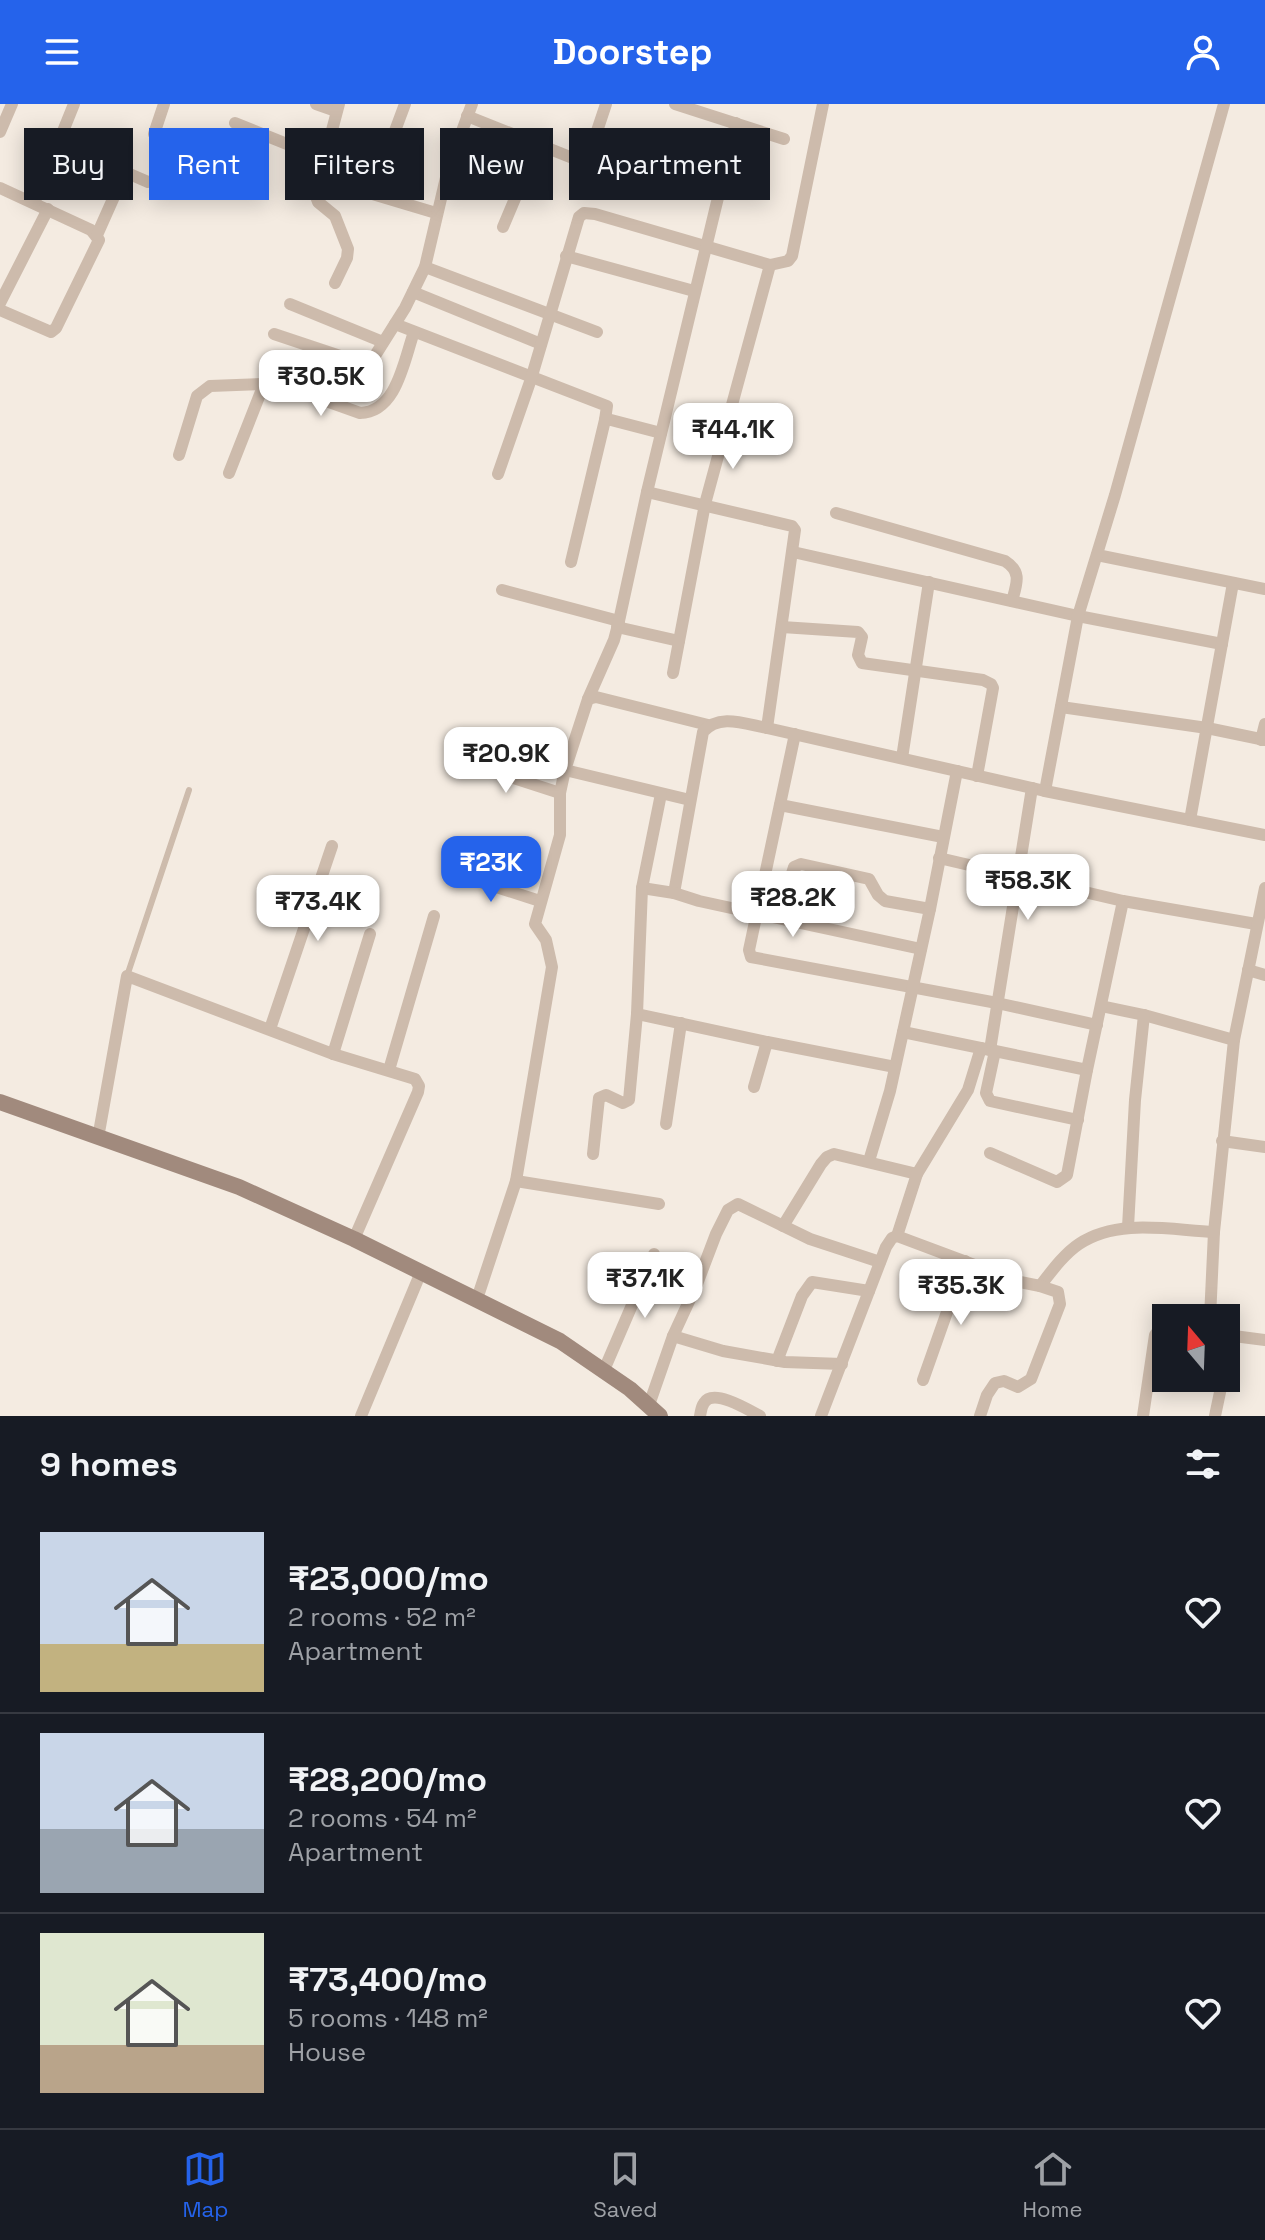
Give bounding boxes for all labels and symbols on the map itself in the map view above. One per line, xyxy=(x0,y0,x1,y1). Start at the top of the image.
pin: ₹30.5K xyxy=(256,350,386,418)
pin: ₹44.1K xyxy=(668,403,798,471)
pin: ₹20.9K xyxy=(441,727,571,795)
pin: ₹23K xyxy=(444,836,538,904)
pin: ₹58.3K xyxy=(963,854,1093,922)
pin: ₹28.2K xyxy=(728,871,858,939)
pin: ₹73.4K xyxy=(253,875,383,943)
pin: ₹37.1K xyxy=(580,1252,710,1320)
pin: ₹35.3K xyxy=(896,1259,1026,1327)
north arrow xyxy=(1152,1304,1240,1392)

